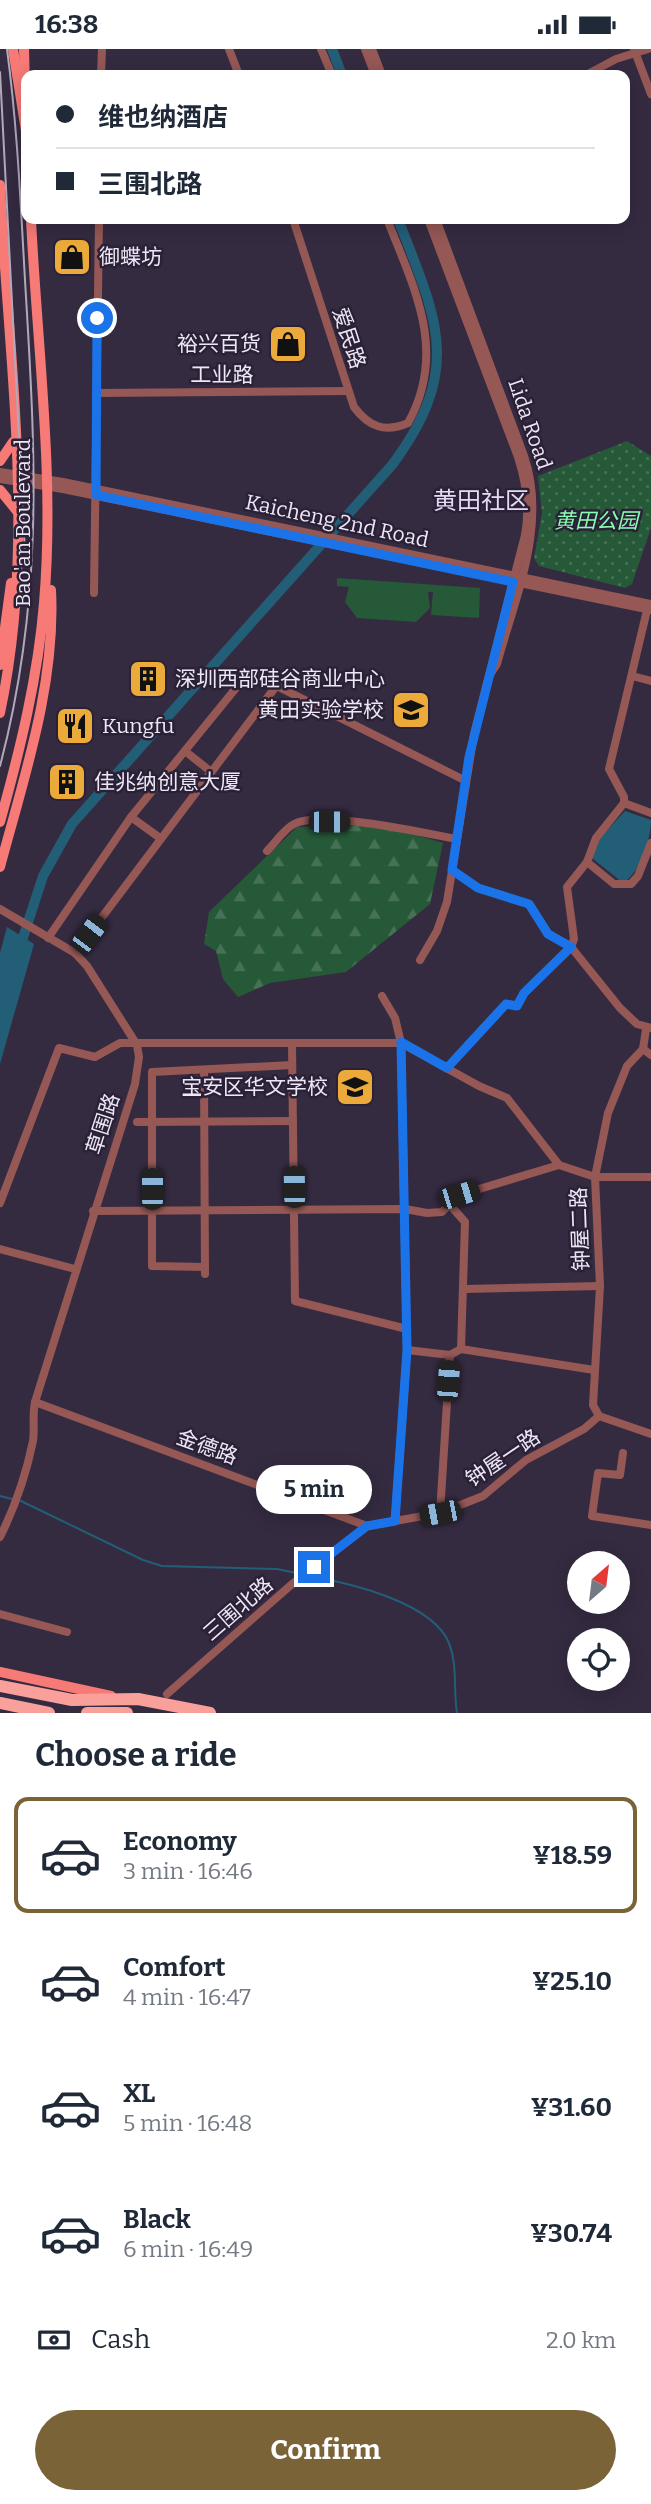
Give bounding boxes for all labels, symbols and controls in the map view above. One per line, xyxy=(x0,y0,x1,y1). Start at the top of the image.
text: 16:38 xyxy=(35,9,98,40)
text: 维也纳酒店 xyxy=(98,102,228,133)
text: 三围北路 xyxy=(98,169,202,200)
shop icon: 御蝶坊 xyxy=(51,236,93,278)
place label: 御蝶坊 xyxy=(99,244,162,270)
route start xyxy=(81,302,113,334)
street label: 爱民路 xyxy=(327,304,371,372)
shop icon: 裕兴百货 xyxy=(267,323,309,365)
place label: 裕兴百货 xyxy=(177,331,261,357)
street label: 工业路 xyxy=(191,362,254,388)
street label: Lida Road xyxy=(502,375,558,473)
street label: Bao'an Boulevard xyxy=(10,439,36,607)
district label: 黄田社区 xyxy=(433,487,529,515)
street label: Kaicheng 2nd Road xyxy=(243,489,431,553)
park label: 黄田公园 xyxy=(554,508,641,534)
building icon: 深圳西部硅谷商业中心 xyxy=(127,658,169,700)
place label: 深圳西部硅谷商业中心 xyxy=(175,666,385,692)
school or university icon: 黄田实验学校 xyxy=(390,689,432,731)
place label: 黄田实验学校 xyxy=(258,697,384,723)
restaurant icon: Kungfu xyxy=(54,705,96,747)
place label: Kungfu xyxy=(102,713,174,739)
building icon: 佳兆纳创意大厦 xyxy=(46,761,88,803)
place label: 佳兆纳创意大厦 xyxy=(94,769,241,795)
car xyxy=(309,812,351,833)
car xyxy=(68,911,111,957)
school or university icon: 宝安区华文学校 xyxy=(334,1066,376,1108)
place label: 宝安区华文学校 xyxy=(181,1074,328,1100)
street label: 草围路 xyxy=(81,1090,125,1158)
car xyxy=(284,1166,305,1208)
car xyxy=(142,1168,163,1210)
car xyxy=(436,1179,483,1211)
street label: 钟屋二路 xyxy=(566,1187,594,1271)
car xyxy=(437,1359,460,1403)
street label: 金德路 xyxy=(173,1424,241,1470)
street label: 钟屋一路 xyxy=(461,1424,545,1492)
callout: 5 min xyxy=(256,1465,372,1515)
text: 5 min xyxy=(284,1475,344,1503)
car xyxy=(418,1499,463,1527)
route end xyxy=(298,1551,330,1583)
north arrow xyxy=(567,1551,630,1613)
map controls xyxy=(567,1551,630,1691)
street label: 三围北路 xyxy=(198,1572,278,1646)
button: locate xyxy=(567,1628,630,1691)
text: Choose a ride xyxy=(35,1736,236,1774)
icon: car xyxy=(39,1824,102,1887)
text: Economy xyxy=(123,1826,237,1857)
text: ¥18.59 xyxy=(533,1840,612,1871)
text: 3 min · 16:46 xyxy=(123,1857,253,1885)
icon: car xyxy=(39,1950,102,2013)
text: Comfort xyxy=(123,1952,226,1983)
text: ¥25.10 xyxy=(532,1966,612,1997)
text: 4 min · 16:47 xyxy=(123,1983,251,2011)
icon: car xyxy=(39,2076,102,2139)
text: XL xyxy=(123,2078,155,2109)
text: ¥31.60 xyxy=(531,2092,612,2123)
text: 5 min · 16:48 xyxy=(123,2109,252,2137)
icon: car xyxy=(39,2202,102,2265)
text: Black xyxy=(123,2204,191,2235)
text: ¥30.74 xyxy=(530,2218,612,2249)
text: 6 min · 16:49 xyxy=(123,2235,253,2263)
icon: cash xyxy=(35,2321,73,2359)
text: Cash xyxy=(91,2324,150,2355)
text: 2.0 km xyxy=(546,2326,616,2354)
button: Confirm xyxy=(35,2410,616,2490)

